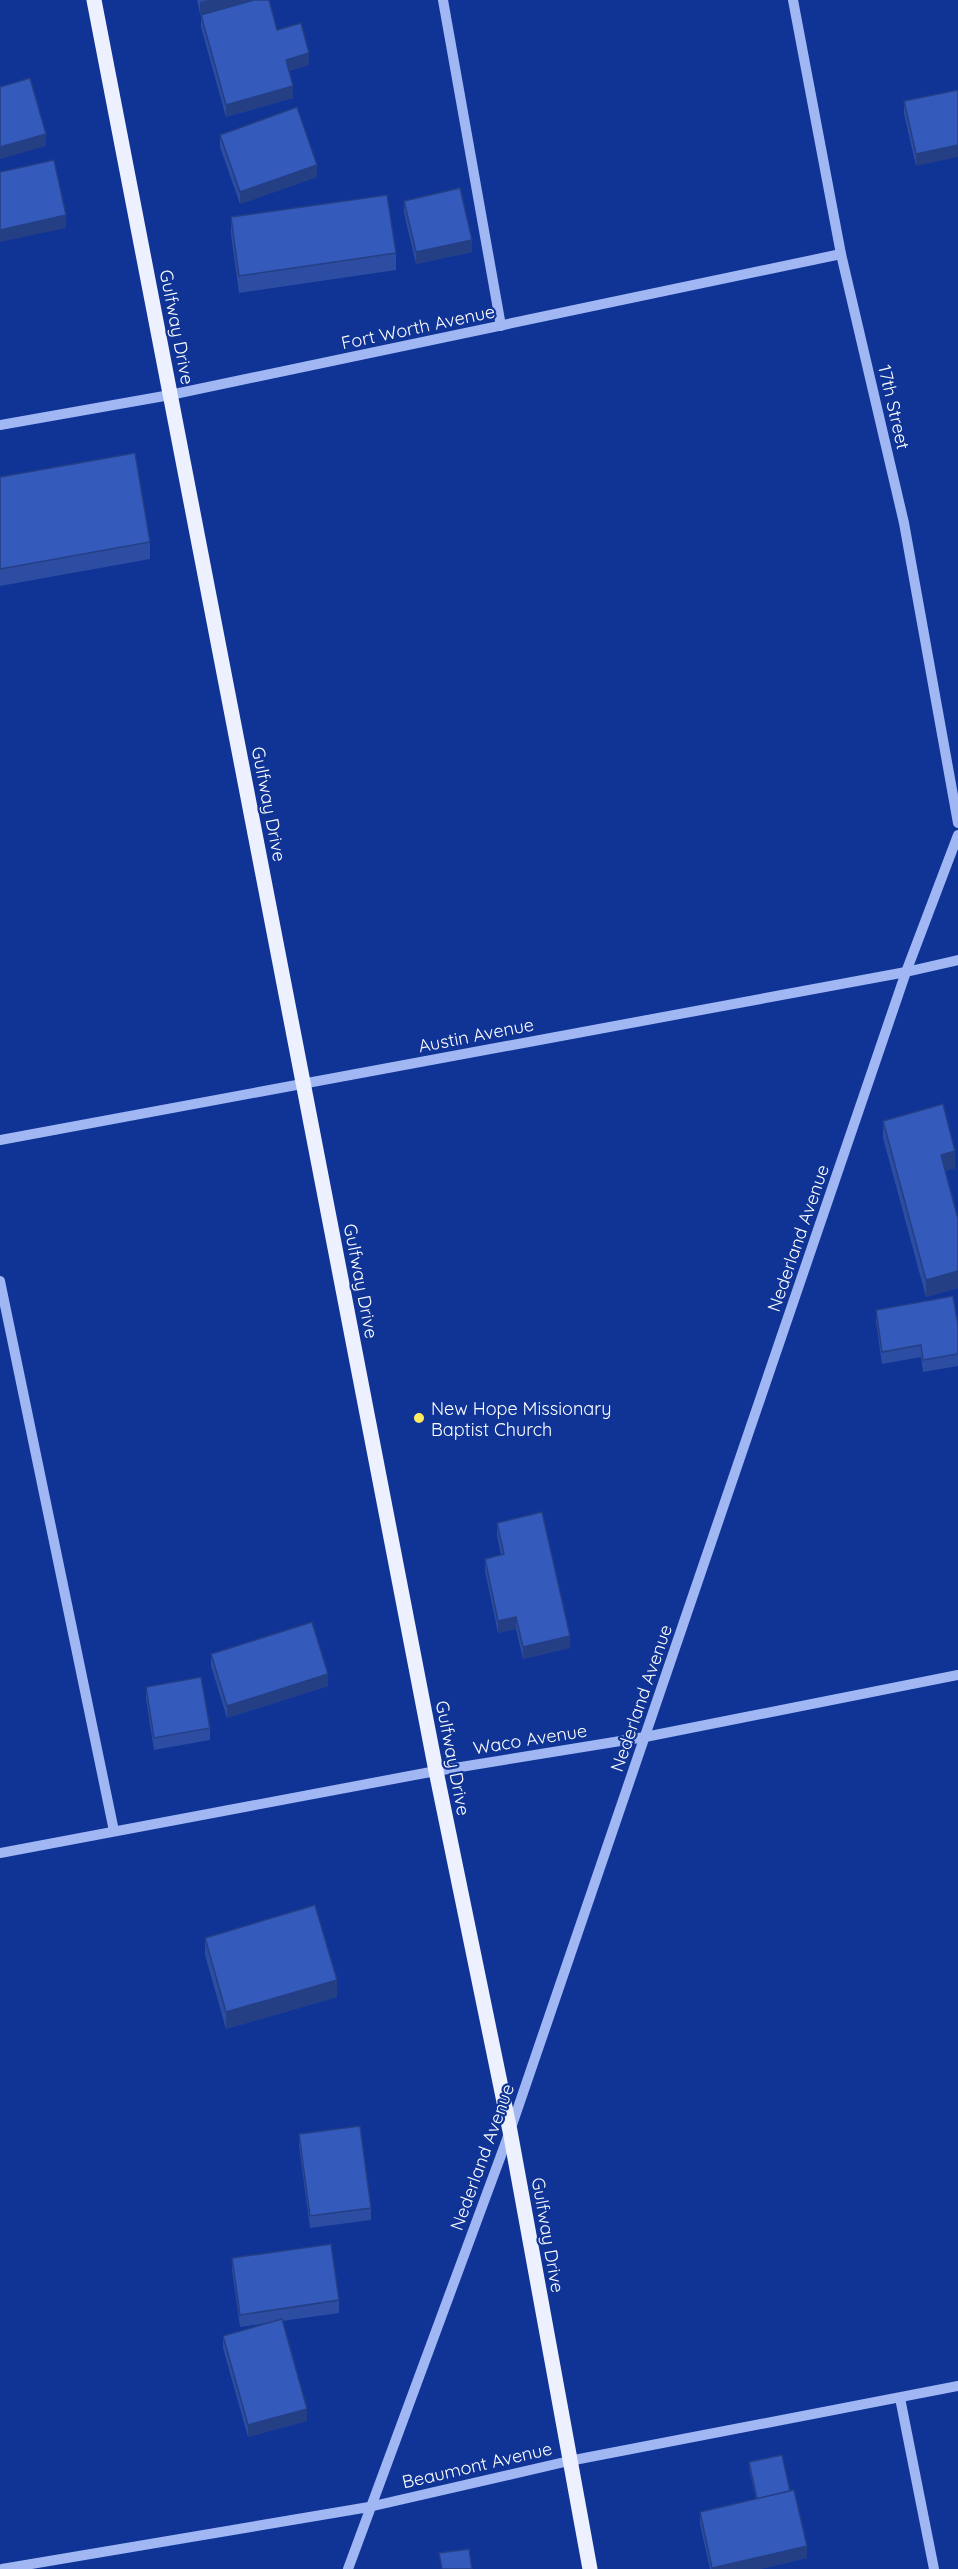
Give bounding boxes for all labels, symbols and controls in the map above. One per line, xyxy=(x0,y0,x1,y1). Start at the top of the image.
street label: Gulfway Drive xyxy=(155,268,199,386)
street label: Fort Worth Avenue xyxy=(339,299,497,355)
street label: 17th Street xyxy=(873,362,915,452)
street label: Gulfway Drive xyxy=(247,745,291,863)
street label: Austin Avenue xyxy=(416,1013,536,1057)
street label: Nederland Avenue xyxy=(762,1161,834,1315)
street label: Gulfway Drive xyxy=(339,1222,383,1340)
place label: New Hope Missionary Baptist Church xyxy=(431,1397,611,1441)
marker: New Hope Missionary Baptist Church xyxy=(412,1411,426,1425)
street label: Nederland Avenue xyxy=(605,1621,677,1775)
street label: Gulfway Drive xyxy=(431,1699,475,1817)
street label: Waco Avenue xyxy=(472,1719,588,1759)
street label: Nederland Avenue xyxy=(445,2081,519,2233)
street label: Gulfway Drive xyxy=(527,2176,569,2294)
street label: Beaumont Avenue xyxy=(400,2437,554,2493)

